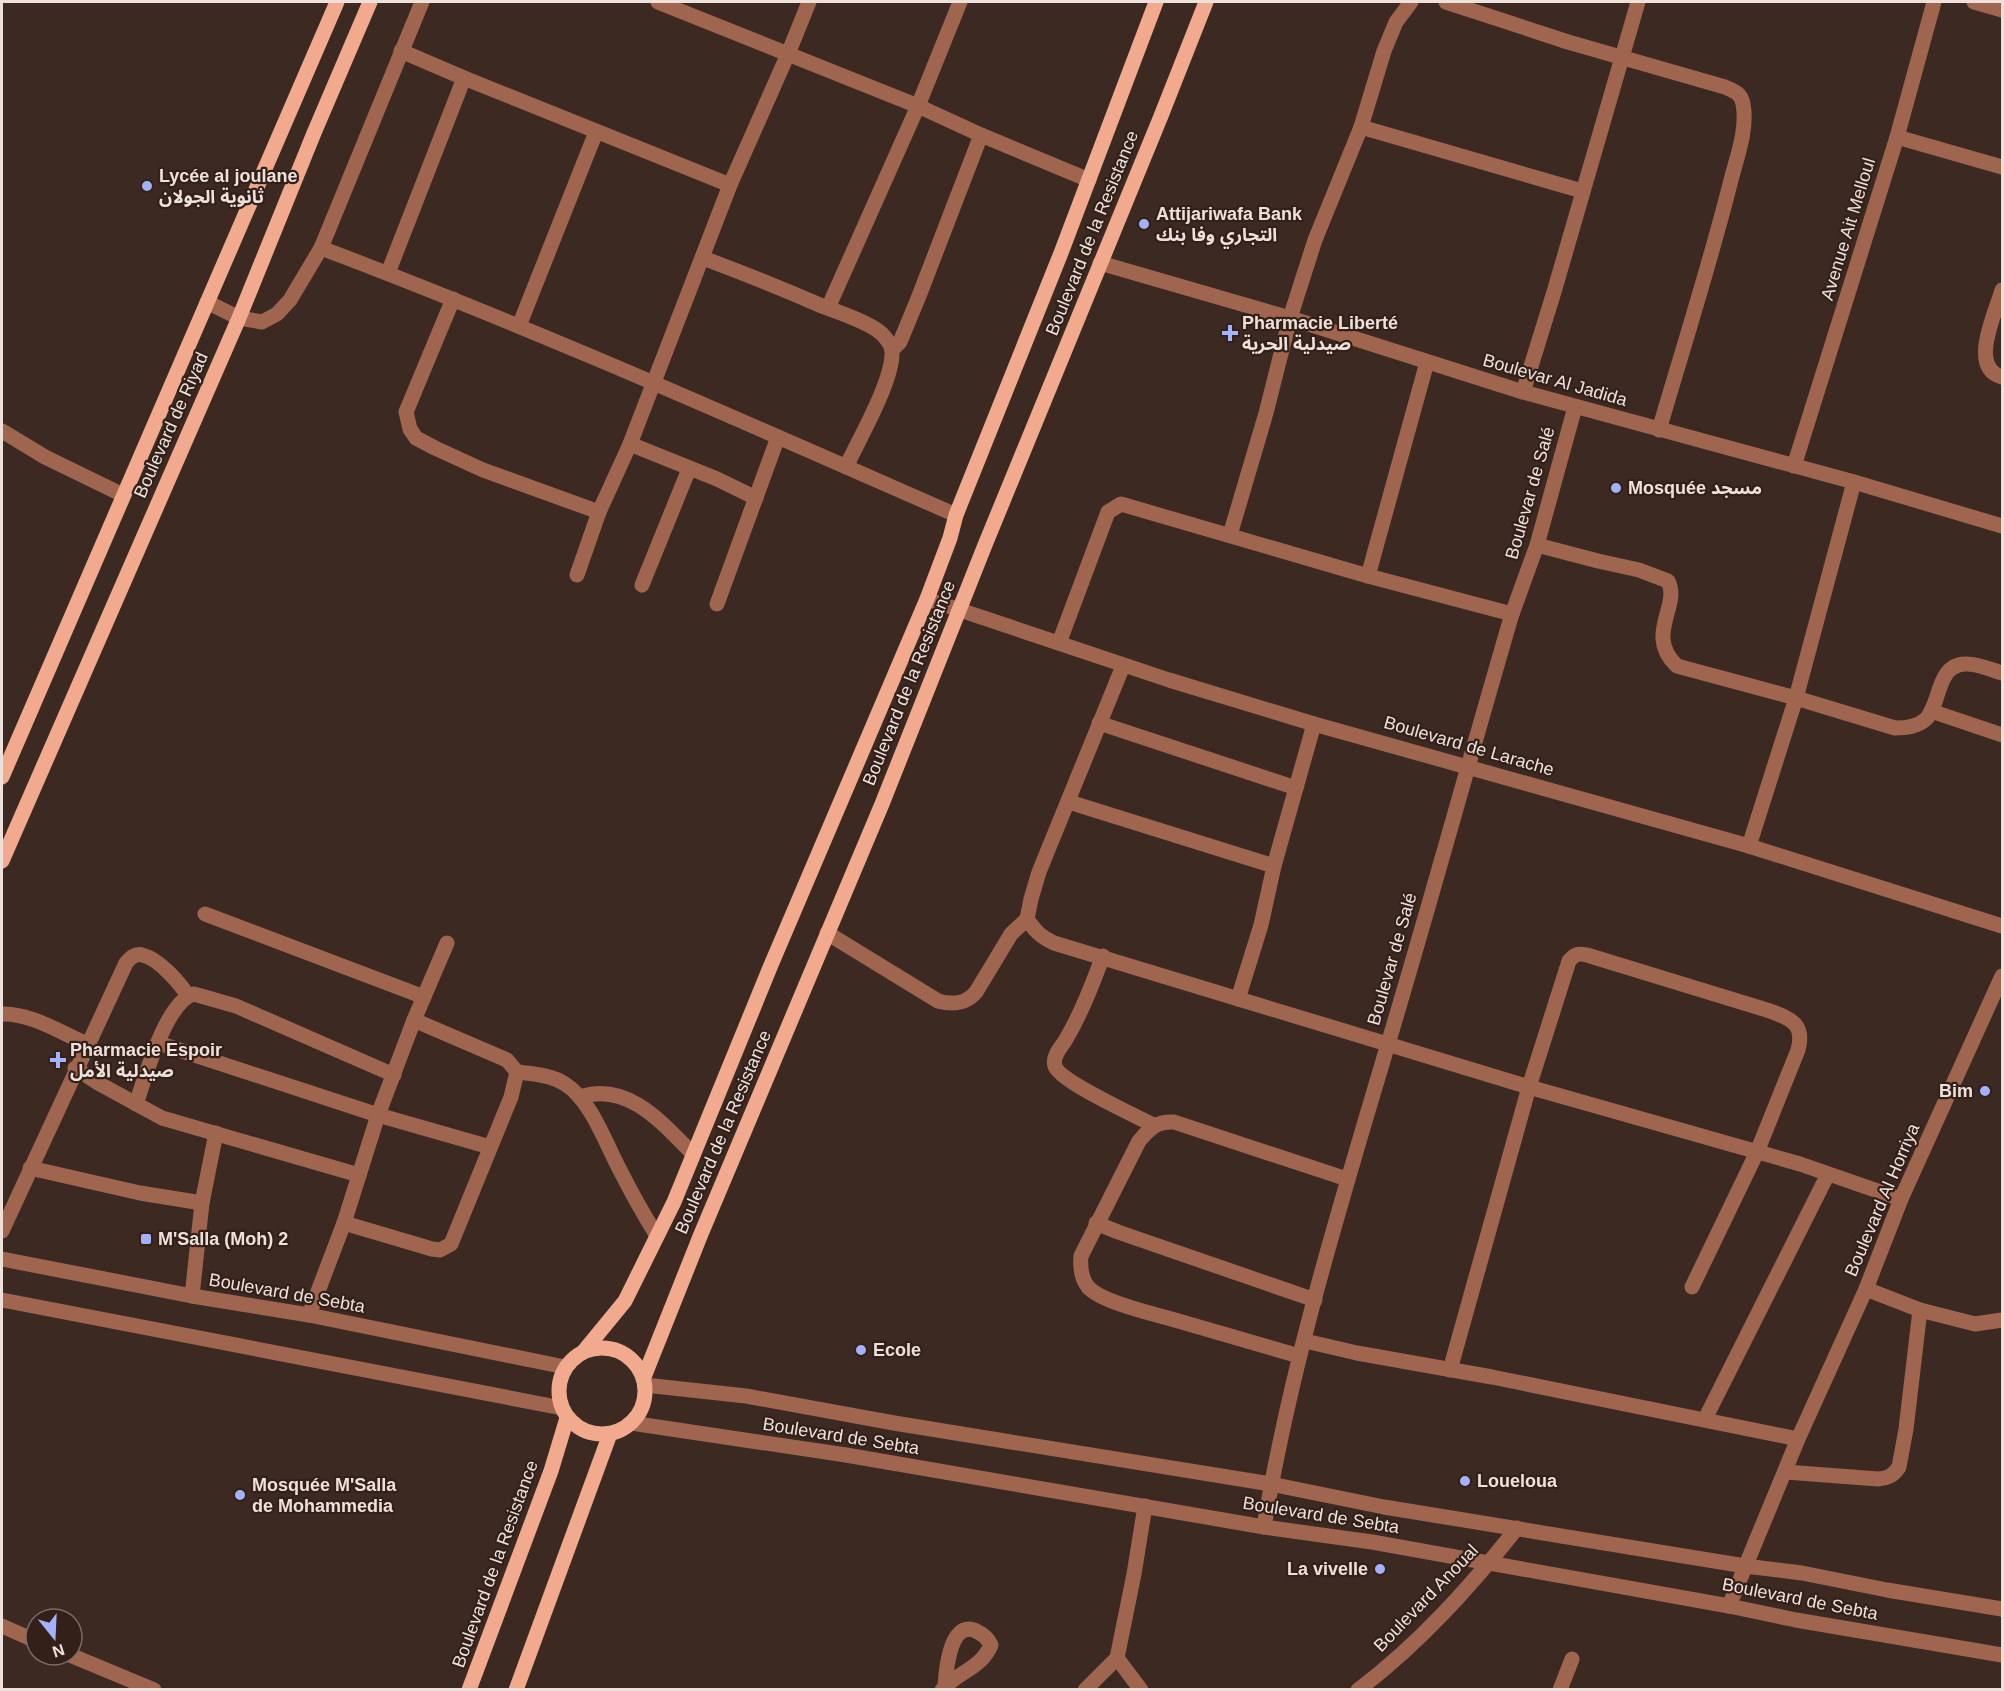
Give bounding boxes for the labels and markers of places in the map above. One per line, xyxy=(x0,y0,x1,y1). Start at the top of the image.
place label: Lycée al joulane ثانوية الجولان xyxy=(159,166,297,207)
marker: Lycée al joulane ثانوية الجولان xyxy=(140,179,154,193)
place label: Attijariwafa Bank التجاري وفا بنك xyxy=(1156,204,1303,249)
marker: Attijariwafa Bank التجاري وفا بنك xyxy=(1137,217,1151,231)
place label: Pharmacie Liberté صيدلية الحرية xyxy=(1242,313,1398,355)
marker: Pharmacie Liberté صيدلية الحرية xyxy=(1223,326,1237,340)
place label: Mosquée مسجد xyxy=(1628,478,1762,498)
marker: Mosquée مسجد xyxy=(1609,481,1623,495)
place label: Pharmacie Espoir صيدلية الأمل xyxy=(70,1040,222,1081)
marker: Pharmacie Espoir صيدلية الأمل xyxy=(51,1053,65,1067)
place label: Bim xyxy=(1939,1081,1973,1101)
marker: Bim xyxy=(1978,1084,1992,1098)
place label: M'Salla (Moh) 2 xyxy=(158,1229,288,1249)
marker: M'Salla (Moh) 2 xyxy=(139,1232,153,1246)
place label: Ecole xyxy=(873,1340,921,1360)
marker: Ecole xyxy=(854,1343,868,1357)
place label: Loueloua xyxy=(1477,1471,1558,1491)
marker: Loueloua xyxy=(1458,1474,1472,1488)
place label: Mosquée M'Salla de Mohammedia xyxy=(252,1475,397,1516)
marker: Mosquée M'Salla de Mohammedia xyxy=(233,1488,247,1502)
place label: La vivelle xyxy=(1287,1559,1368,1579)
marker: La vivelle xyxy=(1373,1562,1387,1576)

